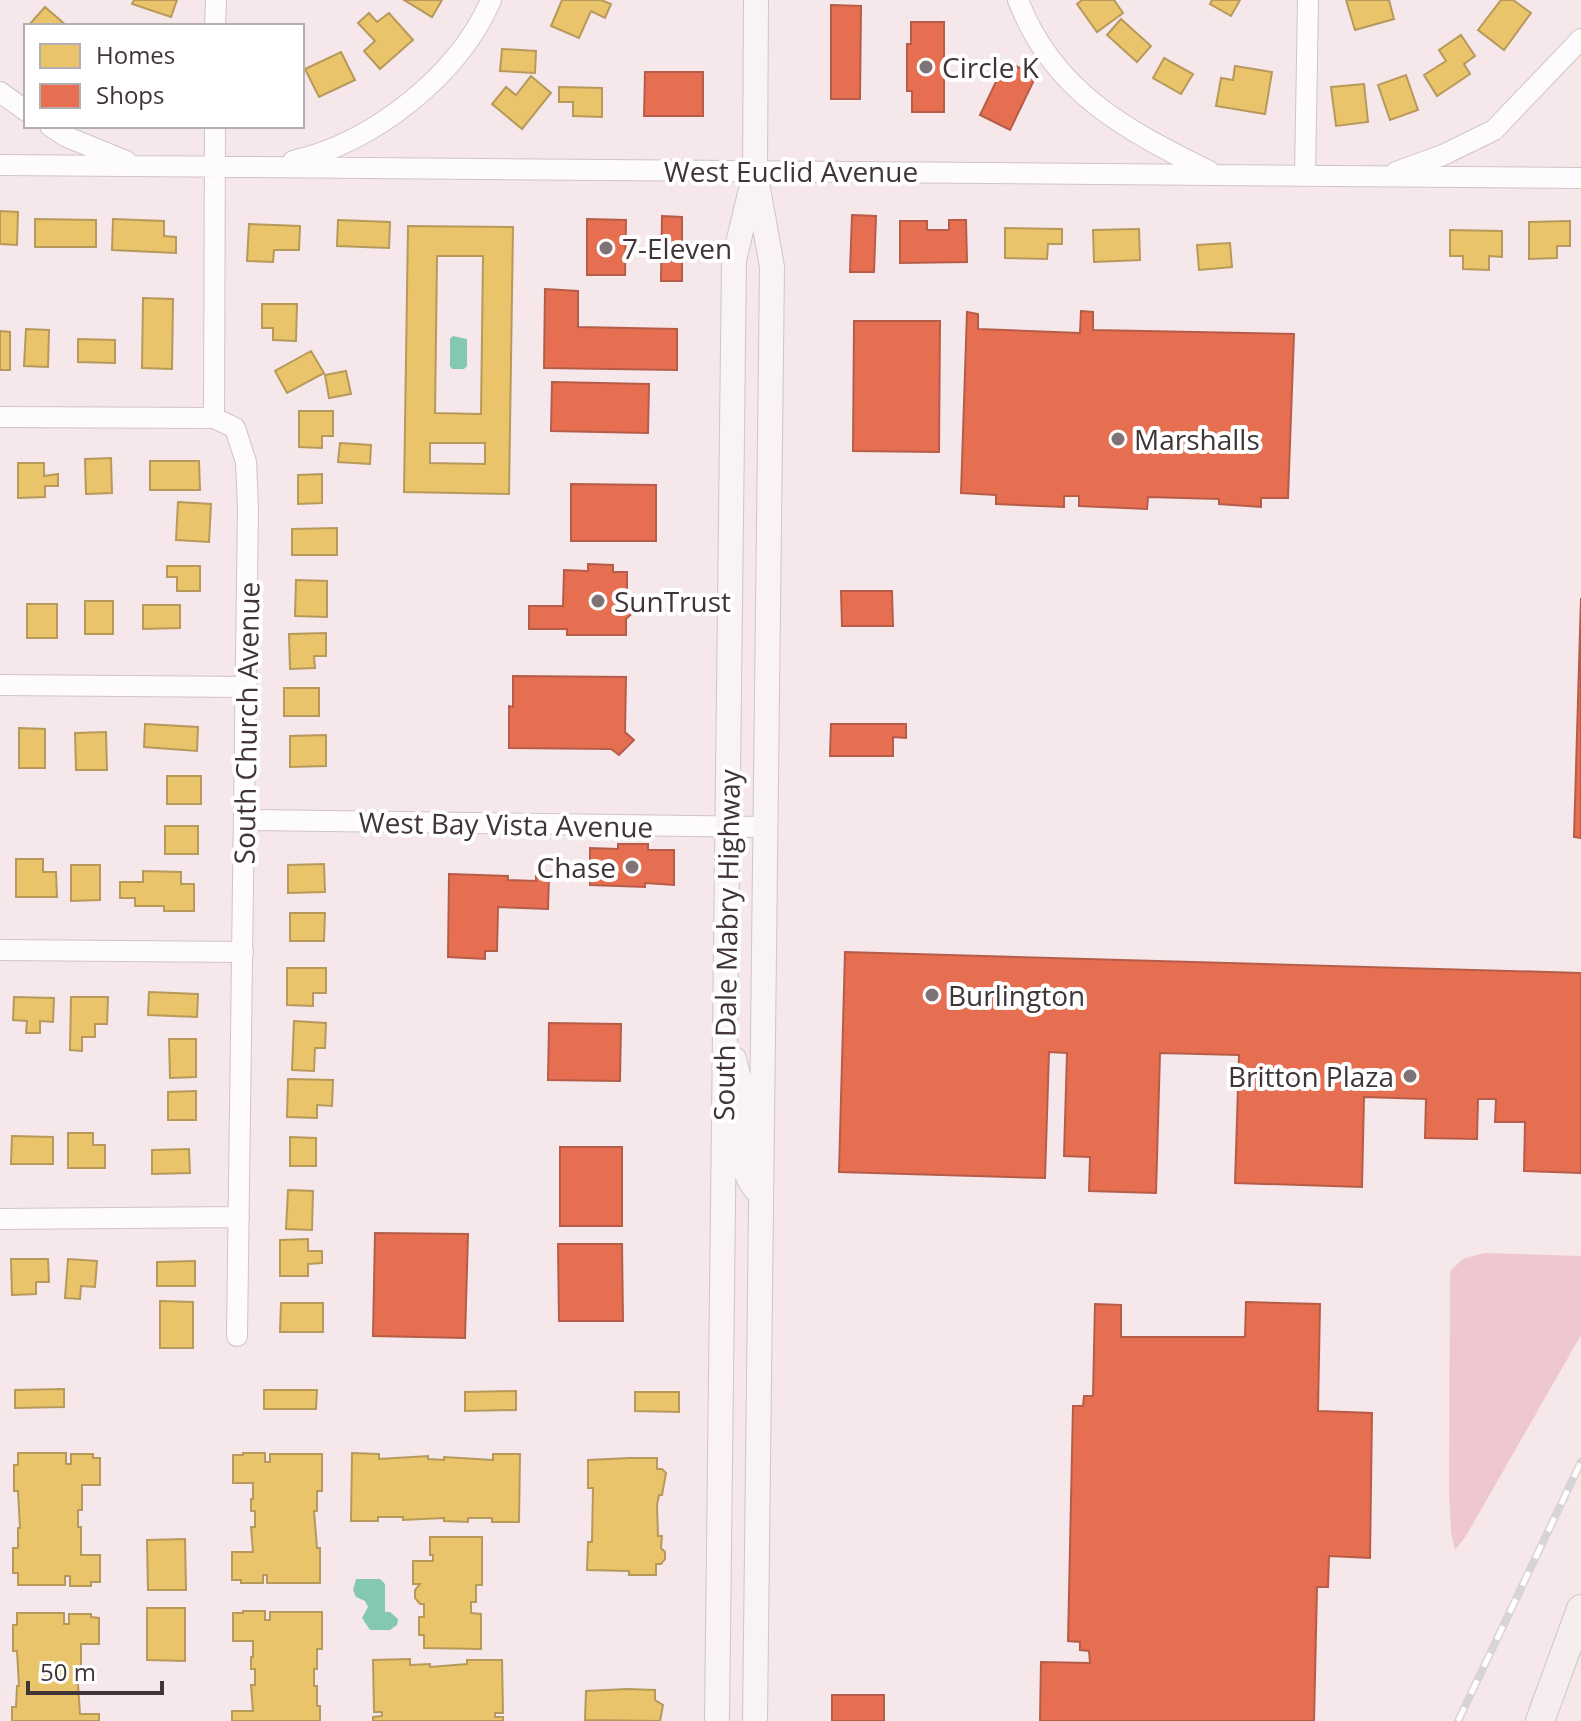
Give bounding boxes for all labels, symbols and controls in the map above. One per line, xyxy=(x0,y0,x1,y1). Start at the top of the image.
legend xyxy=(24,24,304,128)
text: Homes xyxy=(96,38,175,71)
place label: Circle K xyxy=(942,48,1040,86)
marker: Circle K xyxy=(917,58,935,76)
text: Shops xyxy=(96,78,164,111)
street label: West Euclid Avenue xyxy=(664,152,918,190)
place label: 7-Eleven xyxy=(622,229,732,267)
marker: 7-Eleven xyxy=(597,239,615,257)
place label: Marshalls xyxy=(1134,420,1260,458)
marker: Marshalls xyxy=(1109,430,1127,448)
street label: South Church Avenue xyxy=(225,581,267,865)
place label: SunTrust xyxy=(614,582,731,620)
marker: SunTrust xyxy=(589,592,607,610)
street label: South Dale Mabry Highway xyxy=(704,768,748,1121)
street label: West Bay Vista Avenue xyxy=(358,802,654,846)
place label: Chase xyxy=(537,848,616,886)
marker: Chase xyxy=(623,858,641,876)
place label: Burlington xyxy=(948,976,1085,1014)
marker: Burlington xyxy=(923,986,941,1004)
place label: Britton Plaza xyxy=(1228,1057,1394,1095)
marker: Britton Plaza xyxy=(1401,1067,1419,1085)
scale bar xyxy=(28,1645,162,1695)
text: 50 m xyxy=(40,1655,96,1688)

